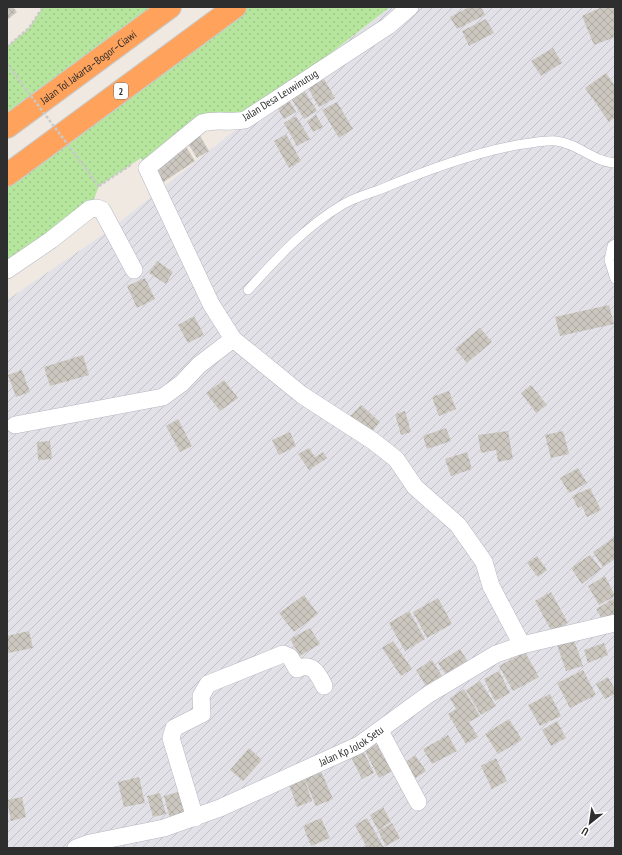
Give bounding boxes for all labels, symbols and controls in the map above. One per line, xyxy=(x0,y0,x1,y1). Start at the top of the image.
street label: Jalan Tol Jakarta–Bogor–Ciawi xyxy=(37,27,139,108)
street label: Jalan Desa Leuwinutug xyxy=(239,66,321,124)
road number: 2 xyxy=(114,83,128,99)
street label: Jalan Kp Jolok Setu xyxy=(316,722,386,770)
north arrow xyxy=(570,803,610,843)
text: U xyxy=(579,824,591,839)

